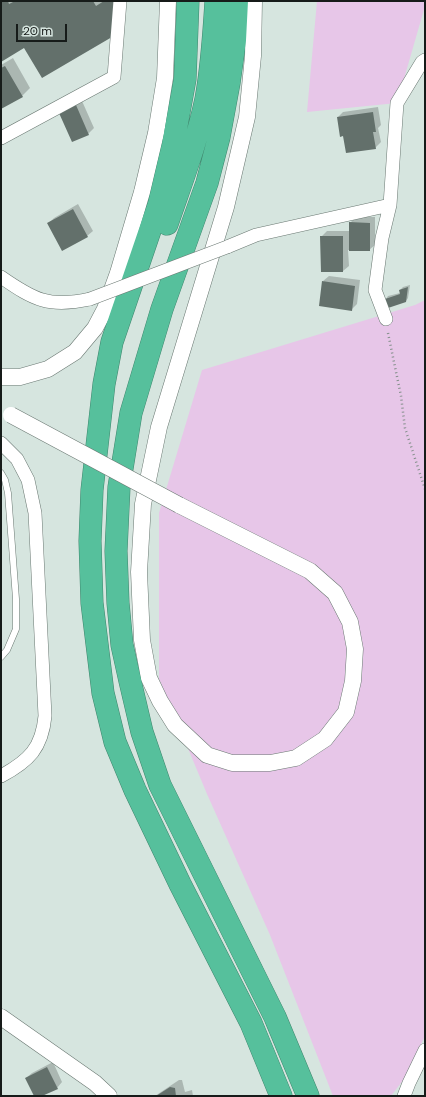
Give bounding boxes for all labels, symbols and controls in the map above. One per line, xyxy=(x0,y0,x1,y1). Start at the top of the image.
scale bar xyxy=(18,16,69,42)
text: 20 m xyxy=(23,23,52,39)

